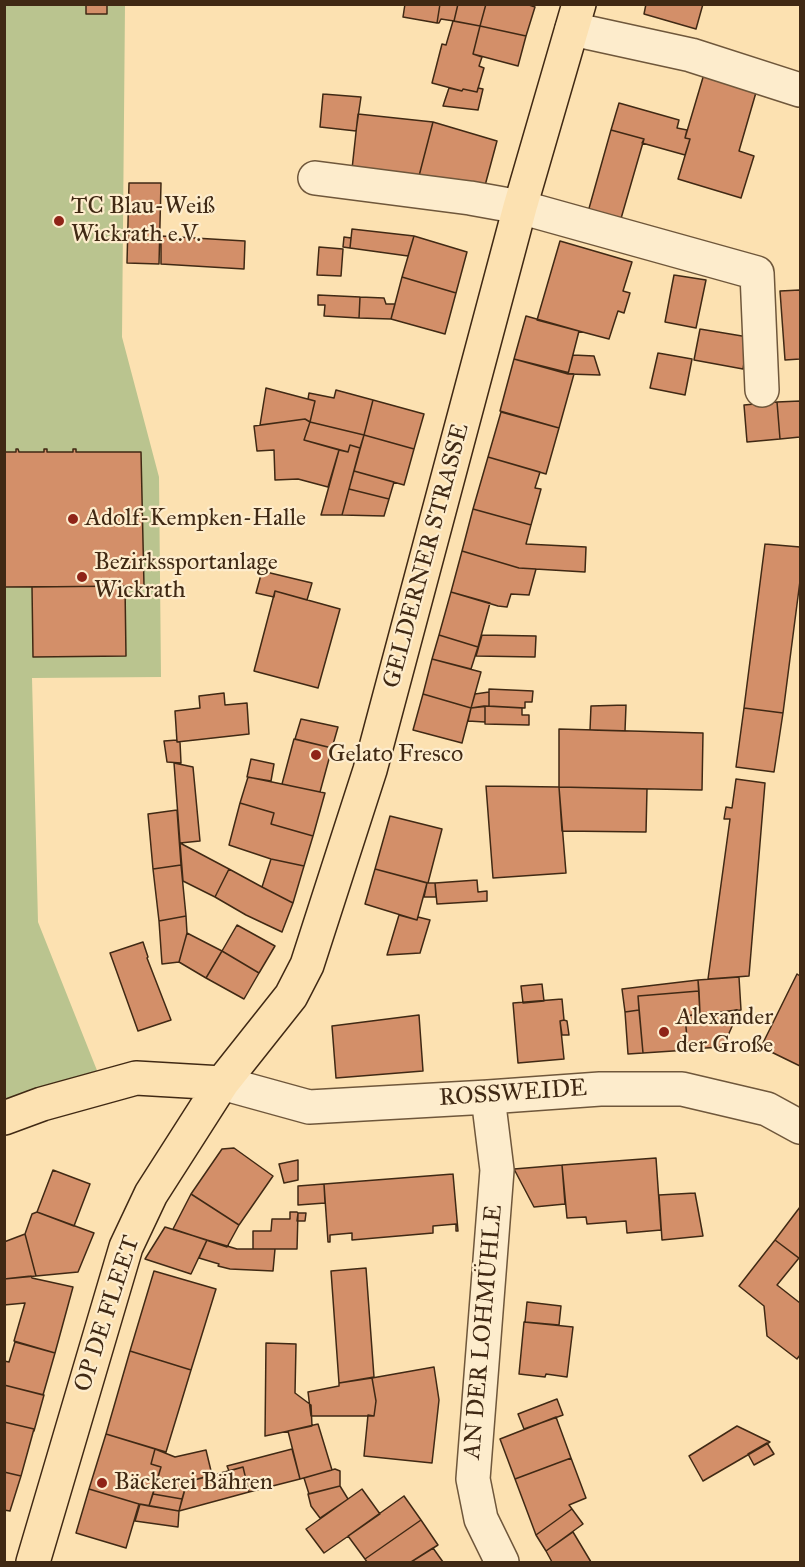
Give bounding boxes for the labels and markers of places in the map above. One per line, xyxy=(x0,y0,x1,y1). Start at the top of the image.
place label: TC Blau-Weiß Wickrath e.V. xyxy=(71,193,215,249)
marker: TC Blau-Weiß Wickrath e.V. xyxy=(52,214,66,228)
place label: Adolf-Kempken-Halle xyxy=(85,505,306,533)
marker: Adolf-Kempken-Halle xyxy=(66,512,80,526)
place label: Bezirkssportanlage Wickrath xyxy=(94,549,278,605)
marker: Bezirkssportanlage Wickrath xyxy=(75,570,89,584)
place label: Gelato Fresco xyxy=(328,741,463,769)
marker: Gelato Fresco xyxy=(309,748,323,762)
place label: Alexander der Große xyxy=(676,1004,773,1060)
marker: Alexander der Große xyxy=(657,1025,671,1039)
place label: Bäckerei Bähren xyxy=(114,1469,273,1497)
marker: Bäckerei Bähren xyxy=(95,1476,109,1490)

